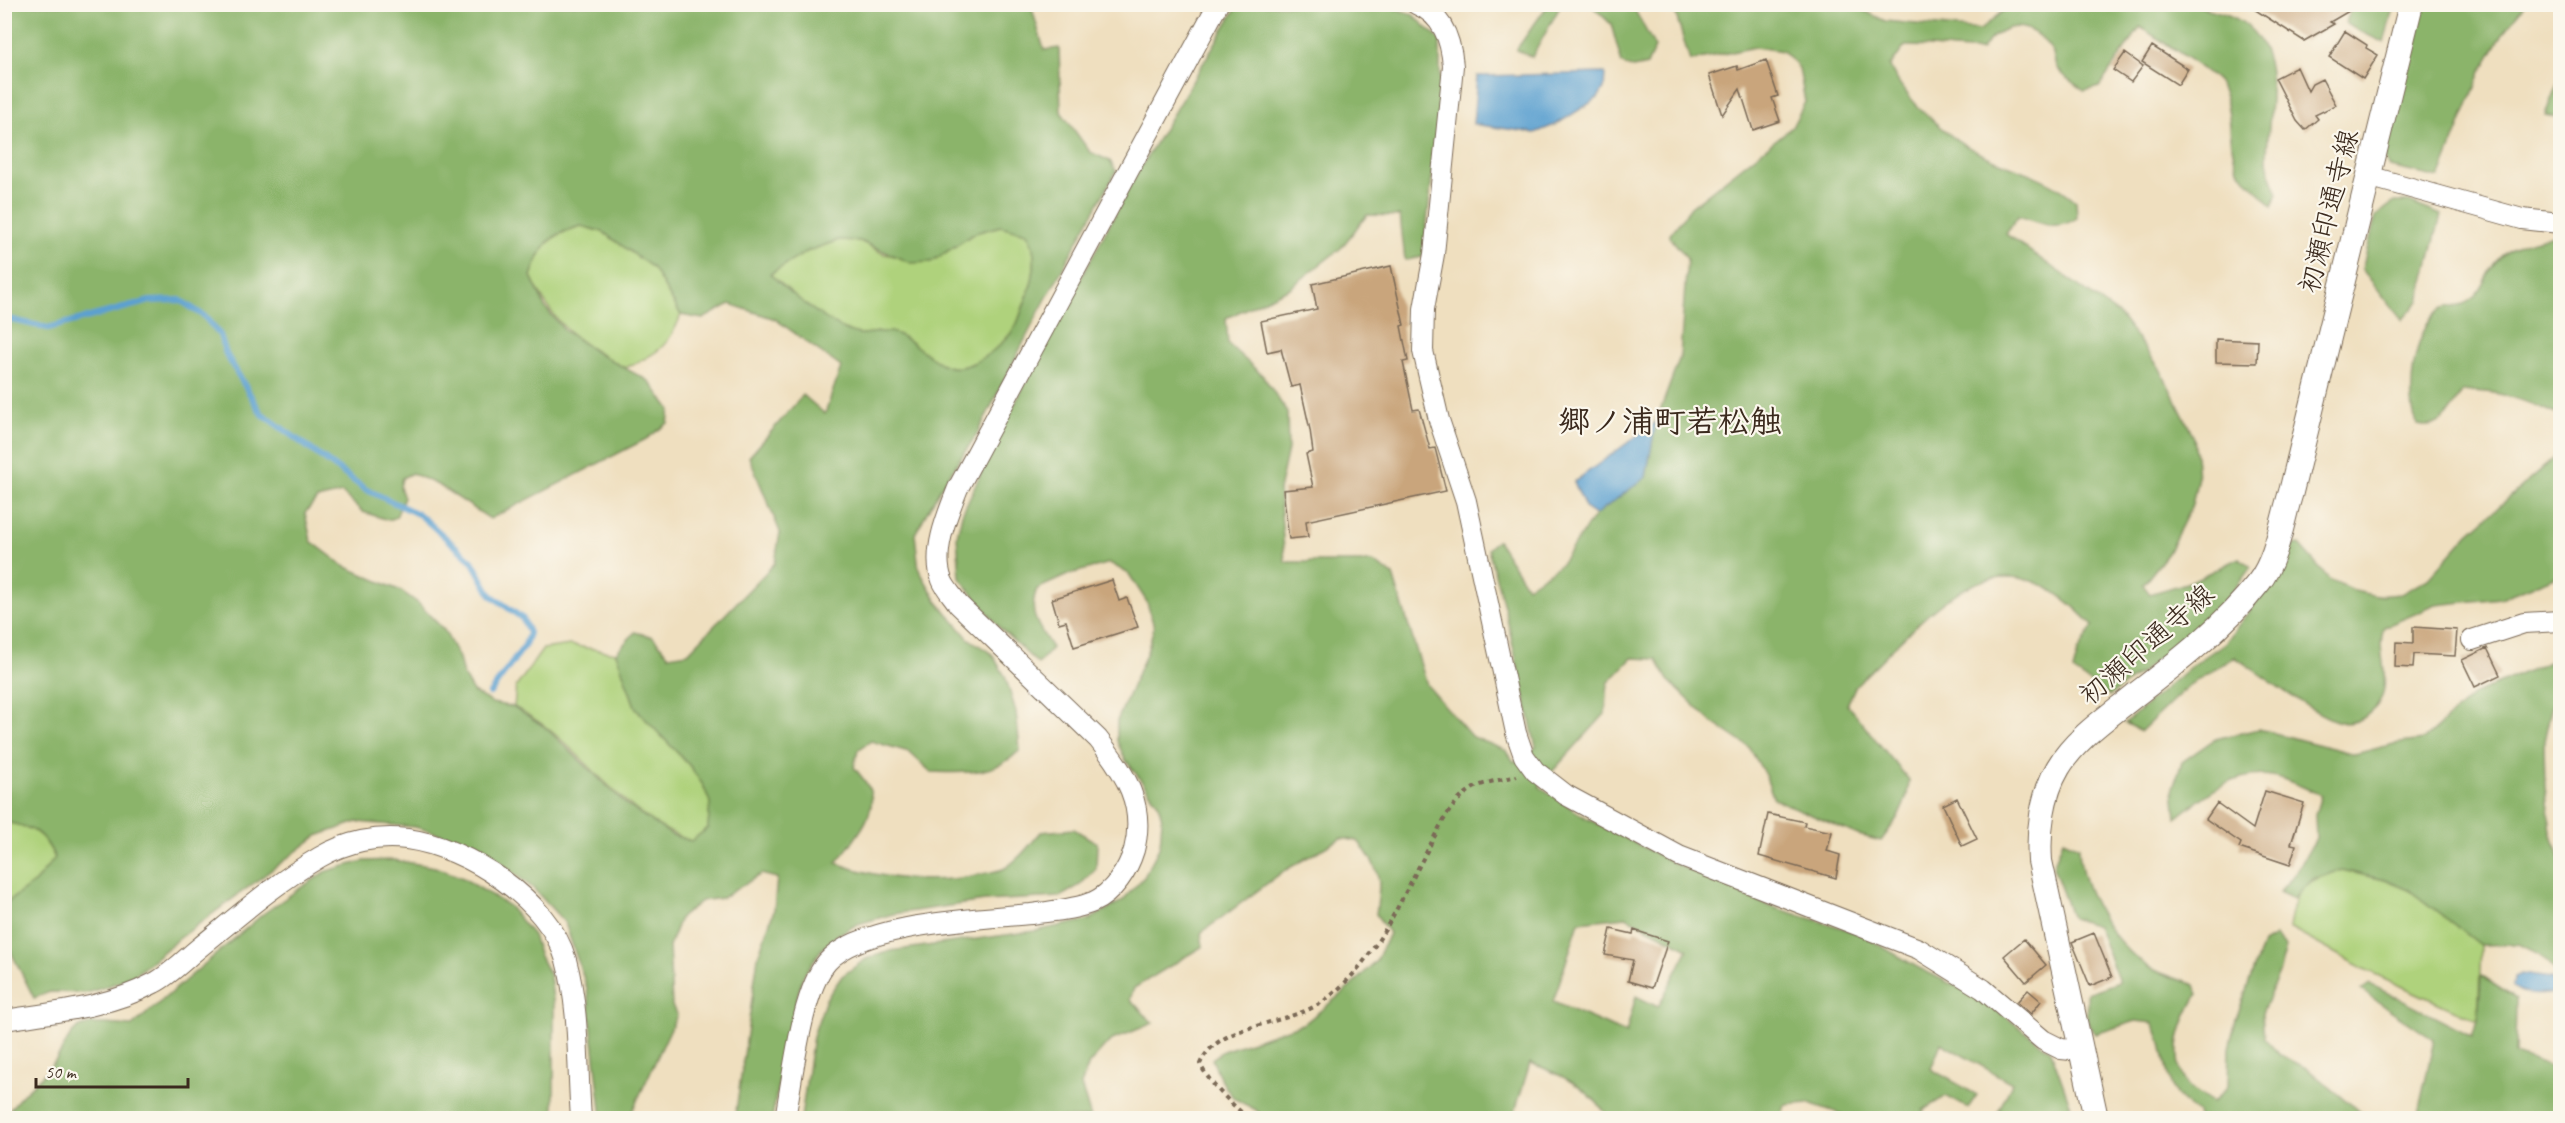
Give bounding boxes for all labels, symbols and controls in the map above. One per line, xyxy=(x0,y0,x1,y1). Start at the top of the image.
street label: 初瀬印通寺線 xyxy=(2291,125,2366,297)
district label: 郷ノ浦町若松触 xyxy=(1558,401,1782,442)
street label: 初瀬印通寺線 xyxy=(2071,576,2221,713)
scale bar xyxy=(36,1051,188,1089)
text: 50 m xyxy=(45,1061,78,1083)

